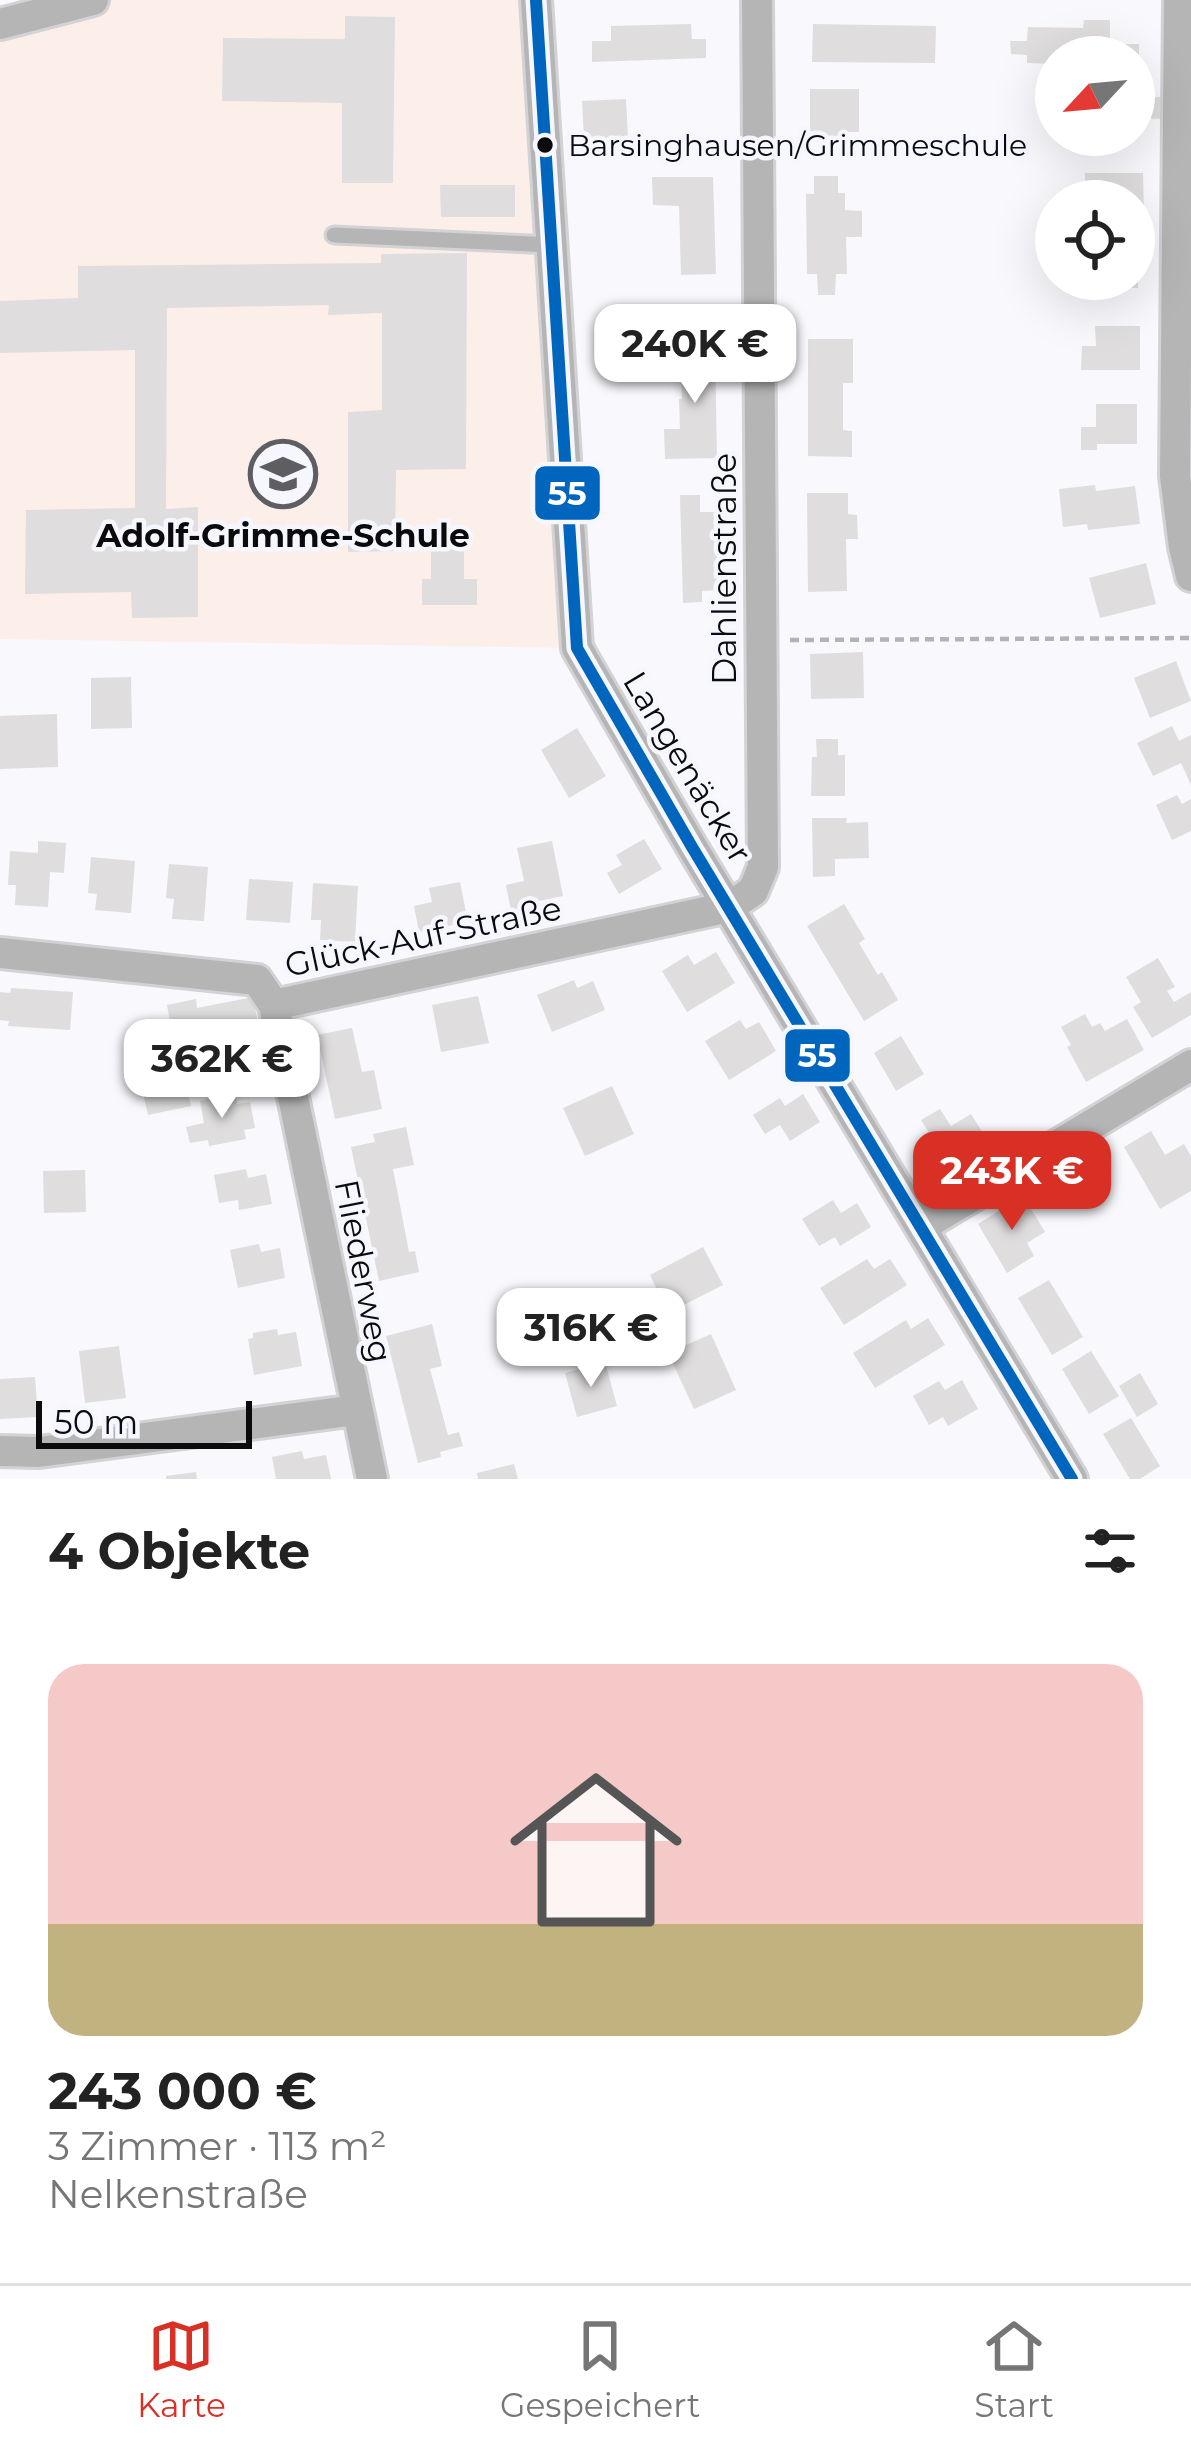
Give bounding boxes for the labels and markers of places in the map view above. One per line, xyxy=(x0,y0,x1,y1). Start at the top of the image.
place label: Barsinghausen/Grimmeschule xyxy=(568,127,1027,164)
marker: Barsinghausen/Grimmeschule xyxy=(534,134,556,156)
pin: 240K € xyxy=(597,304,793,406)
school or university icon: Adolf-Grimme-Schule xyxy=(248,439,318,509)
place label: Adolf-Grimme-Schule xyxy=(95,515,470,555)
pin: 362K € xyxy=(124,1019,320,1121)
pin: 243K € xyxy=(914,1131,1110,1233)
pin: 316K € xyxy=(493,1288,689,1390)

